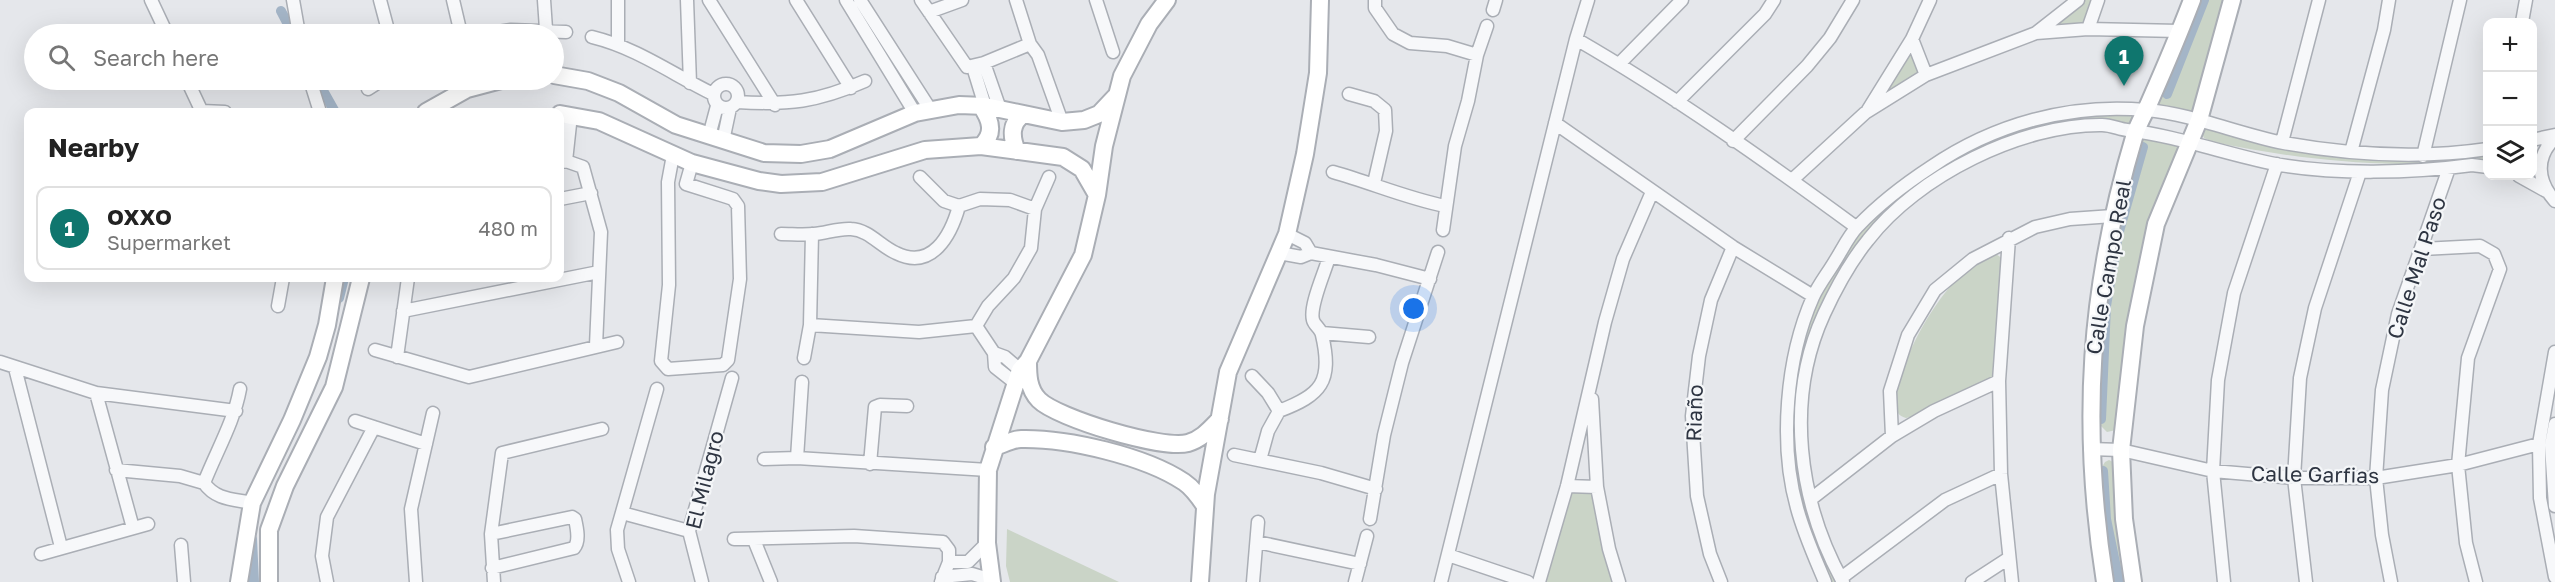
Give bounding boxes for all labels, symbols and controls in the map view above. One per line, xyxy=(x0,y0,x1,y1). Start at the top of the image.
map controls xyxy=(2483,18,2537,180)
button: + xyxy=(2483,18,2537,72)
search box xyxy=(24,24,564,90)
pin: 1 xyxy=(2104,36,2144,86)
icon: search xyxy=(45,41,78,74)
text: Search here xyxy=(93,44,219,71)
button: − xyxy=(2483,72,2537,126)
button: layers xyxy=(2483,126,2537,180)
text: Nearby xyxy=(48,132,139,163)
street label: Calle Campo Real xyxy=(2080,177,2136,356)
street label: Calle Mal Paso xyxy=(2381,193,2451,342)
text: OXXO xyxy=(107,203,172,230)
text: 1 xyxy=(64,216,75,240)
text: 480 m xyxy=(479,216,538,240)
text: Supermarket xyxy=(107,230,231,254)
your location xyxy=(1399,294,1428,323)
street label: Riaño xyxy=(1680,384,1708,442)
street label: El Milagro xyxy=(679,428,729,532)
street label: Calle Garfias xyxy=(2251,460,2379,488)

